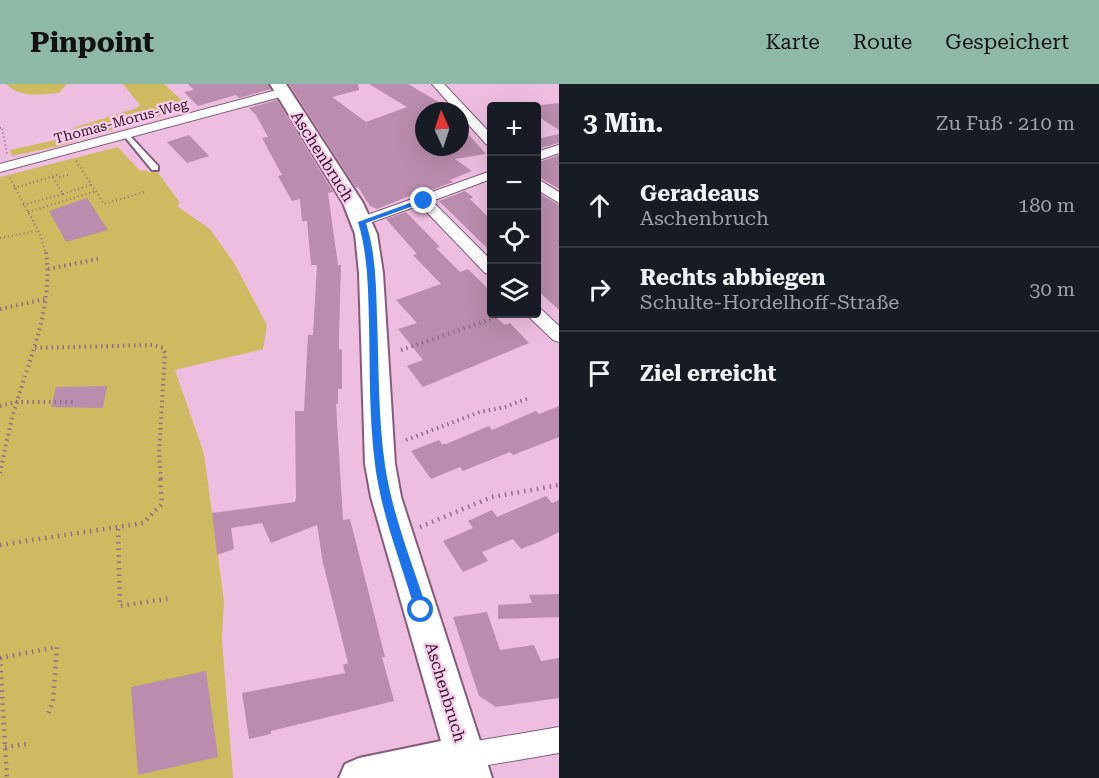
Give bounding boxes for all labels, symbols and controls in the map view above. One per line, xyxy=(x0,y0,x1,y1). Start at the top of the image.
text: Pinpoint xyxy=(30,26,154,59)
text: Karte xyxy=(765,30,820,54)
text: Route xyxy=(853,30,912,54)
text: Gespeichert xyxy=(945,30,1069,54)
street label: Thomas-Morus-Weg xyxy=(52,95,190,147)
north arrow xyxy=(415,102,469,156)
map controls xyxy=(487,102,541,318)
button: + xyxy=(487,102,541,156)
street label: Aschenbruch xyxy=(287,107,358,205)
text: 3 Min. xyxy=(583,108,664,138)
text: Zu Fuß · 210 m xyxy=(936,111,1075,135)
button: − xyxy=(487,156,541,210)
text: Geradeaus xyxy=(640,181,759,206)
route end xyxy=(410,187,436,213)
icon: ahead xyxy=(583,189,616,222)
text: 180 m xyxy=(1018,193,1075,217)
text: Aschenbruch xyxy=(640,206,769,230)
button: locate xyxy=(487,210,541,264)
button: layers xyxy=(487,264,541,318)
text: Rechts abbiegen xyxy=(640,265,826,290)
icon: right xyxy=(583,273,616,306)
text: 30 m xyxy=(1029,277,1075,301)
text: Schulte-Hordelhoff-Straße xyxy=(640,290,899,314)
icon: arrive xyxy=(583,357,616,390)
text: Ziel erreicht xyxy=(640,361,776,386)
route start xyxy=(407,596,433,622)
street label: Aschenbruch xyxy=(421,640,470,744)

